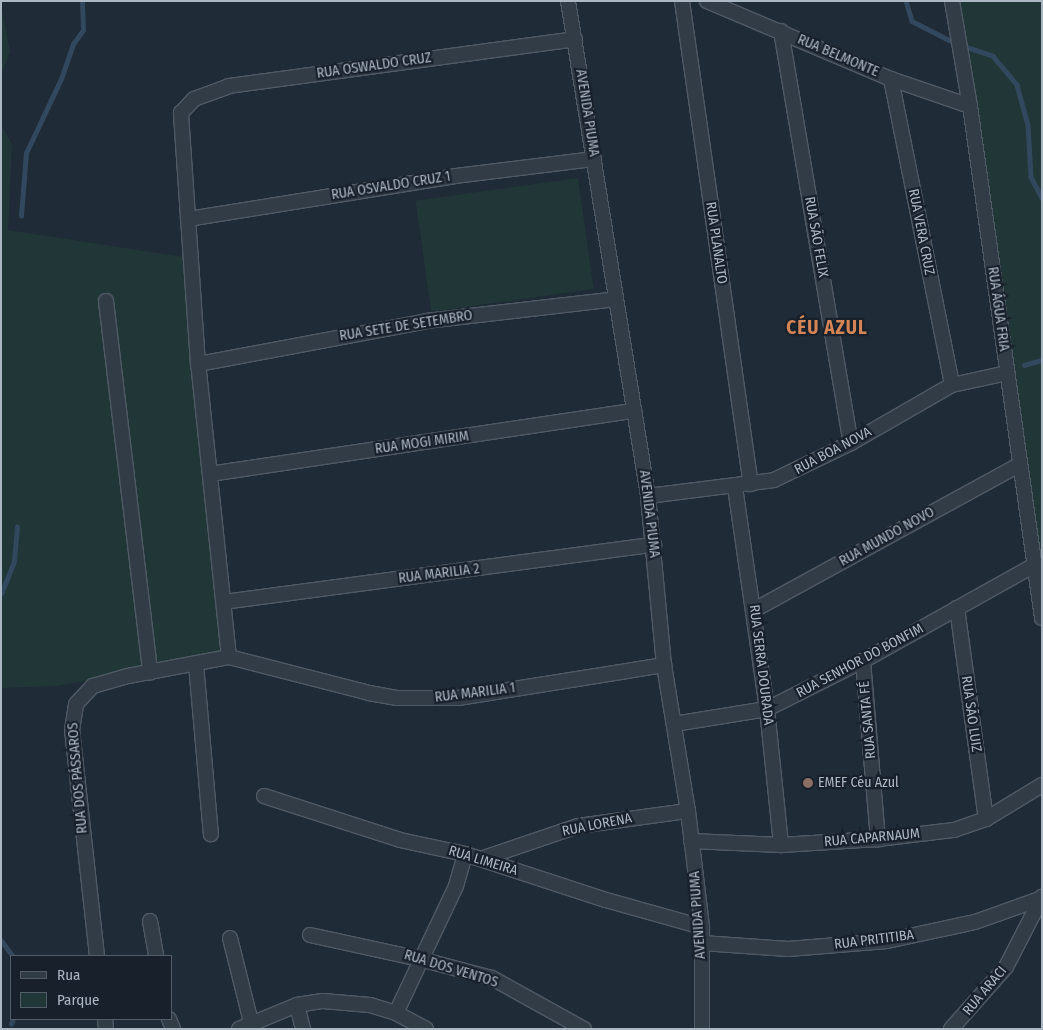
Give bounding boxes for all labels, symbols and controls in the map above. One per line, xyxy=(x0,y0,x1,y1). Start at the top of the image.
street label: RUA BELMONTE xyxy=(795,31,881,81)
street label: RUA OSWALDO CRUZ xyxy=(316,50,432,82)
street label: AVENIDA PIUMA xyxy=(572,68,602,158)
street label: RUA OSVALDO CRUZ 1 xyxy=(330,168,452,204)
street label: RUA VERA CRUZ xyxy=(904,187,938,277)
street label: RUA SÃO FELIX xyxy=(801,195,831,279)
street label: RUA PLANALTO xyxy=(702,201,730,285)
street label: RUA ÁGUA FRIA xyxy=(984,266,1012,352)
street label: RUA SETE DE SETEMBRO xyxy=(338,307,474,345)
district label: CÉU AZUL xyxy=(785,317,869,339)
street label: RUA BOA NOVA xyxy=(792,424,874,478)
street label: RUA MOGI MIRIM xyxy=(374,428,470,458)
street label: AVENIDA PIUMA xyxy=(635,469,663,559)
street label: RUA MUNDO NOVO xyxy=(836,504,938,570)
street label: RUA MARILIA 2 xyxy=(397,561,481,587)
street label: RUA SERRA DOURADA xyxy=(745,604,777,726)
street label: RUA SENHOR DO BONFIM xyxy=(794,620,926,702)
street label: RUA SÃO LUIZ xyxy=(957,675,985,753)
street label: RUA MARILIA 1 xyxy=(434,680,516,706)
street label: RUA SANTA FÉ xyxy=(856,680,880,760)
street label: RUA DOS PÁSSAROS xyxy=(65,722,91,834)
place label: EMEF Céu Azul xyxy=(818,775,899,791)
marker: EMEF Céu Azul xyxy=(802,777,814,789)
street label: RUA LORENA xyxy=(561,810,633,840)
street label: RUA CAPARNAUM xyxy=(823,825,921,851)
street label: RUA LIMEIRA xyxy=(446,843,520,879)
street label: AVENIDA PIUMA xyxy=(687,870,709,960)
street label: RUA PRITITIBA xyxy=(833,927,915,953)
street label: RUA DOS VENTOS xyxy=(402,947,500,991)
legend xyxy=(10,955,172,1020)
street label: RUA ARACI xyxy=(960,963,1010,1019)
text: Rua xyxy=(57,966,80,984)
text: Parque xyxy=(57,991,100,1009)

